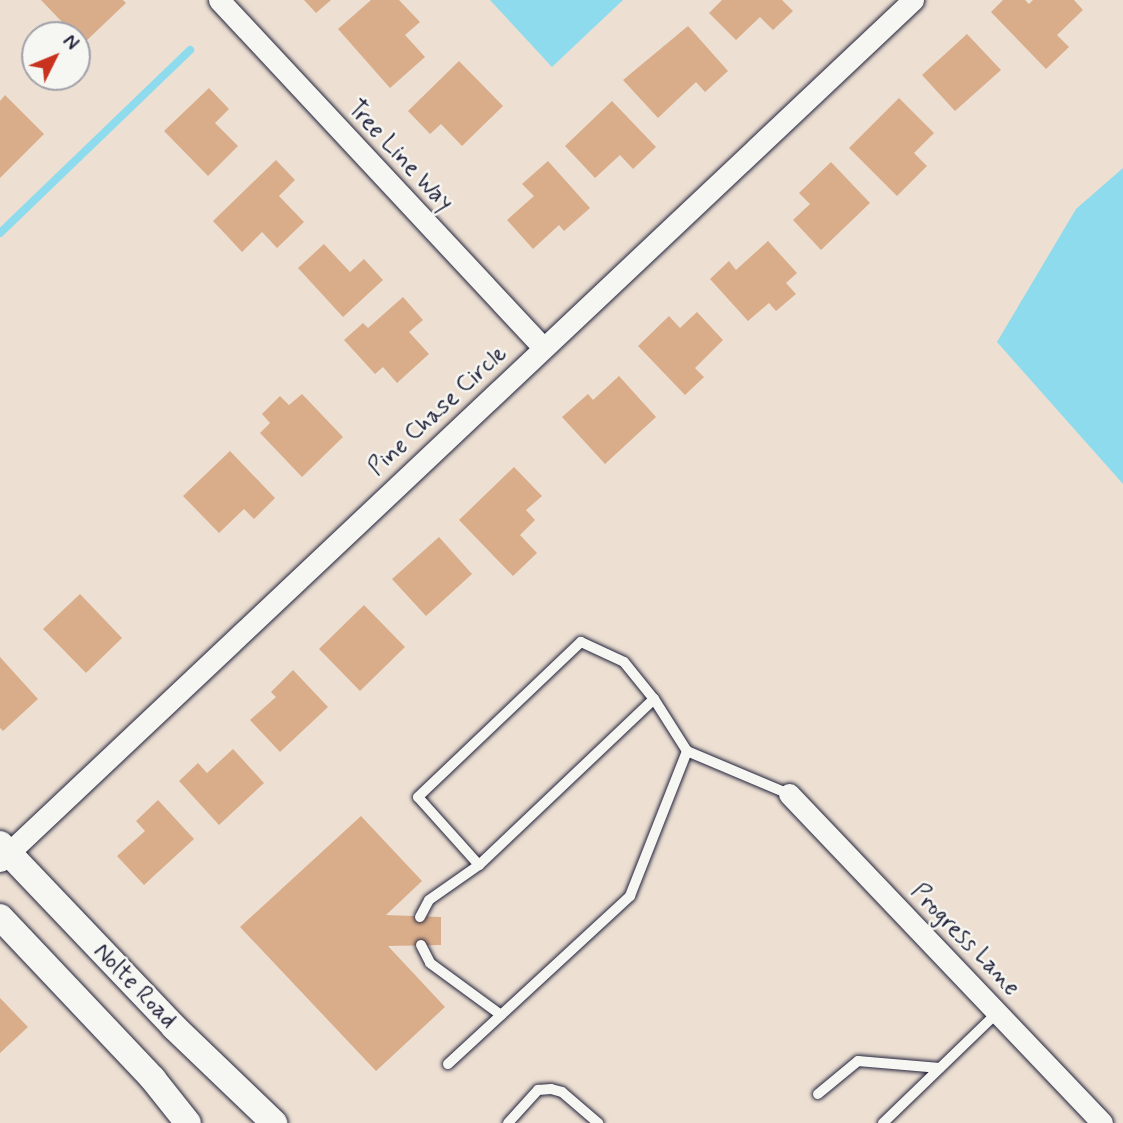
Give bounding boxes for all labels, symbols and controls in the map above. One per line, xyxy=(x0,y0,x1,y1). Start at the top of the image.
north arrow xyxy=(21,21,91,91)
text: N xyxy=(57,30,84,56)
street label: Tree Line Way xyxy=(340,93,460,219)
street label: Pine Chase Circle xyxy=(363,340,513,482)
street label: Progress Lane xyxy=(905,879,1025,1001)
street label: Nolte Road xyxy=(87,937,183,1035)

